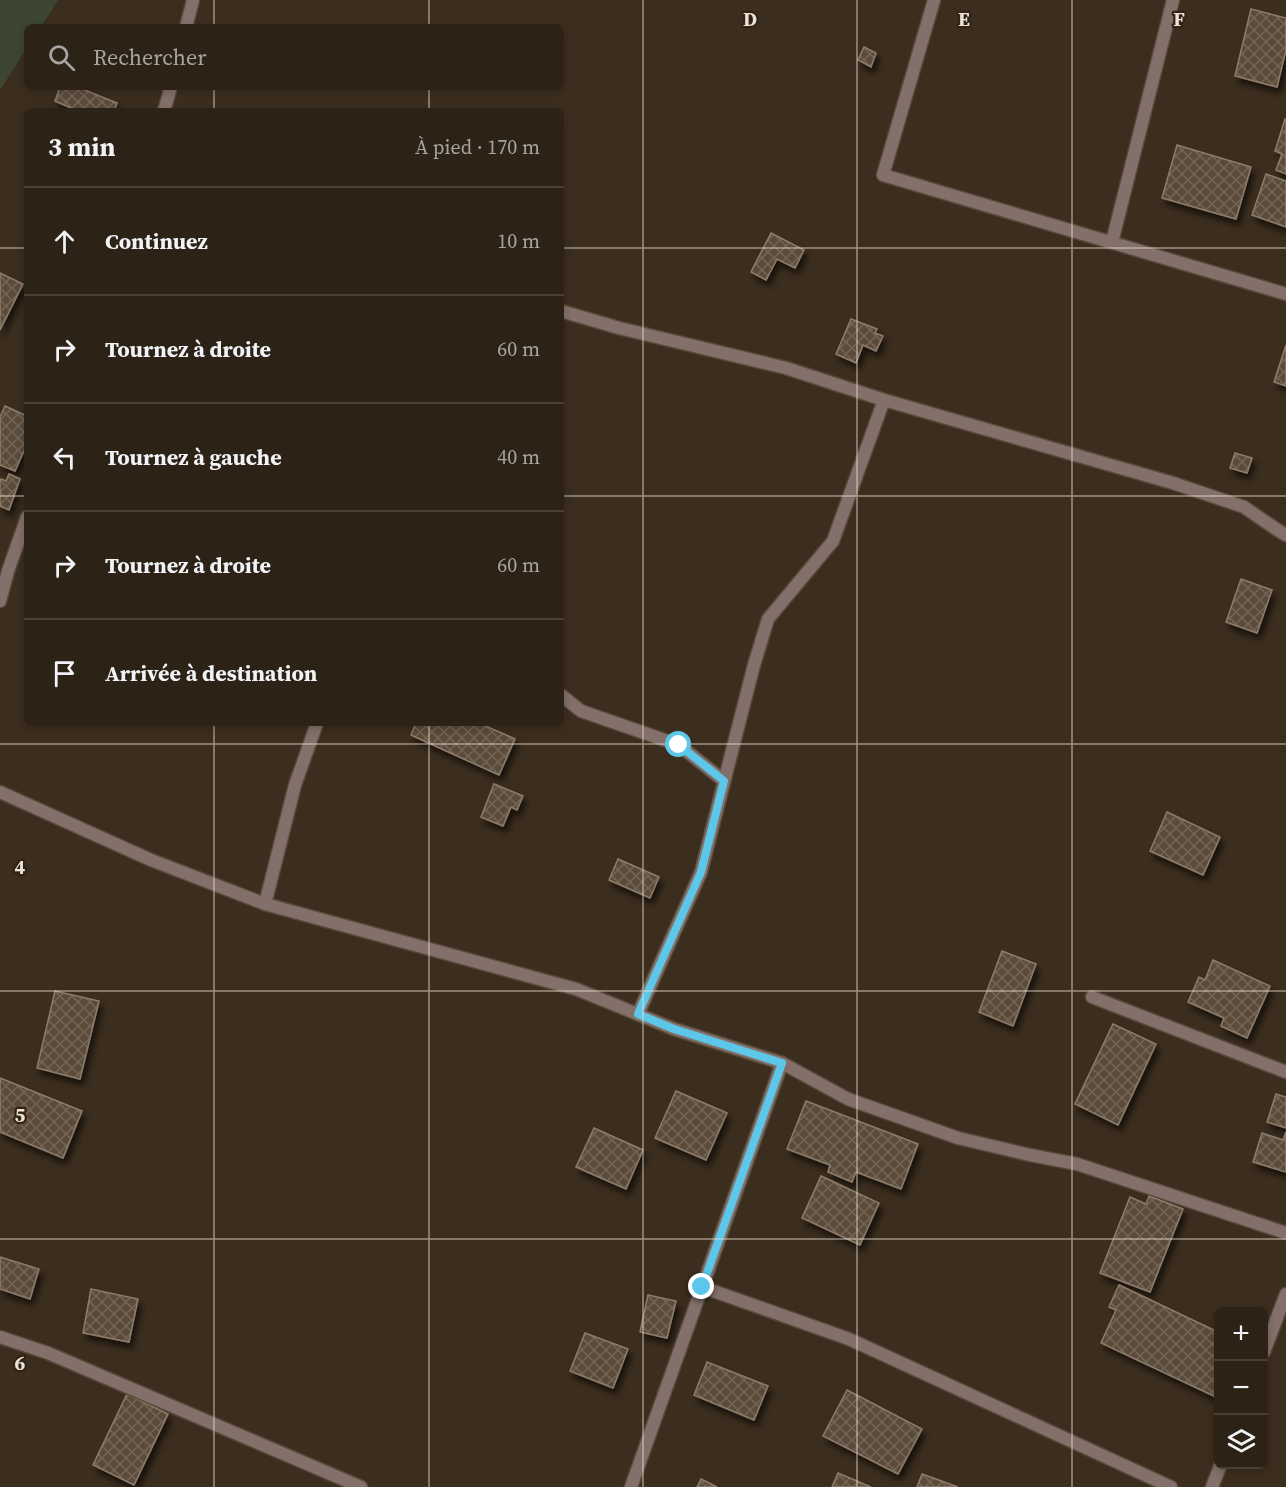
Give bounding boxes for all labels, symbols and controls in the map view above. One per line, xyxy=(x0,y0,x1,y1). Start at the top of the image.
text: D xyxy=(743,5,757,33)
text: E xyxy=(958,5,970,33)
text: F xyxy=(1173,5,1185,33)
search box xyxy=(24,24,564,90)
icon: search xyxy=(45,41,78,74)
text: Rechercher xyxy=(93,42,207,72)
text: 3 min xyxy=(48,129,115,165)
text: À pied · 170 m xyxy=(415,133,540,161)
icon: ahead xyxy=(48,225,81,258)
text: Continuez xyxy=(105,226,208,256)
text: 10 m xyxy=(497,227,540,255)
icon: right xyxy=(48,333,81,366)
text: Tournez à droite xyxy=(105,334,271,364)
text: 60 m xyxy=(497,335,540,363)
icon: left xyxy=(48,441,81,474)
text: Tournez à gauche xyxy=(105,442,282,472)
text: 40 m xyxy=(497,443,540,471)
icon: right xyxy=(48,549,81,582)
text: Tournez à droite xyxy=(105,550,271,580)
text: 60 m xyxy=(497,551,540,579)
icon: arrive xyxy=(48,657,81,690)
text: Arrivée à destination xyxy=(105,658,317,688)
route start xyxy=(665,731,691,757)
text: 4 xyxy=(15,853,26,881)
text: 5 xyxy=(15,1101,26,1129)
route end xyxy=(688,1273,714,1299)
map controls xyxy=(1214,1307,1268,1469)
button: + xyxy=(1214,1307,1268,1361)
text: 6 xyxy=(15,1349,26,1377)
button: − xyxy=(1214,1361,1268,1415)
button: layers xyxy=(1214,1415,1268,1469)

